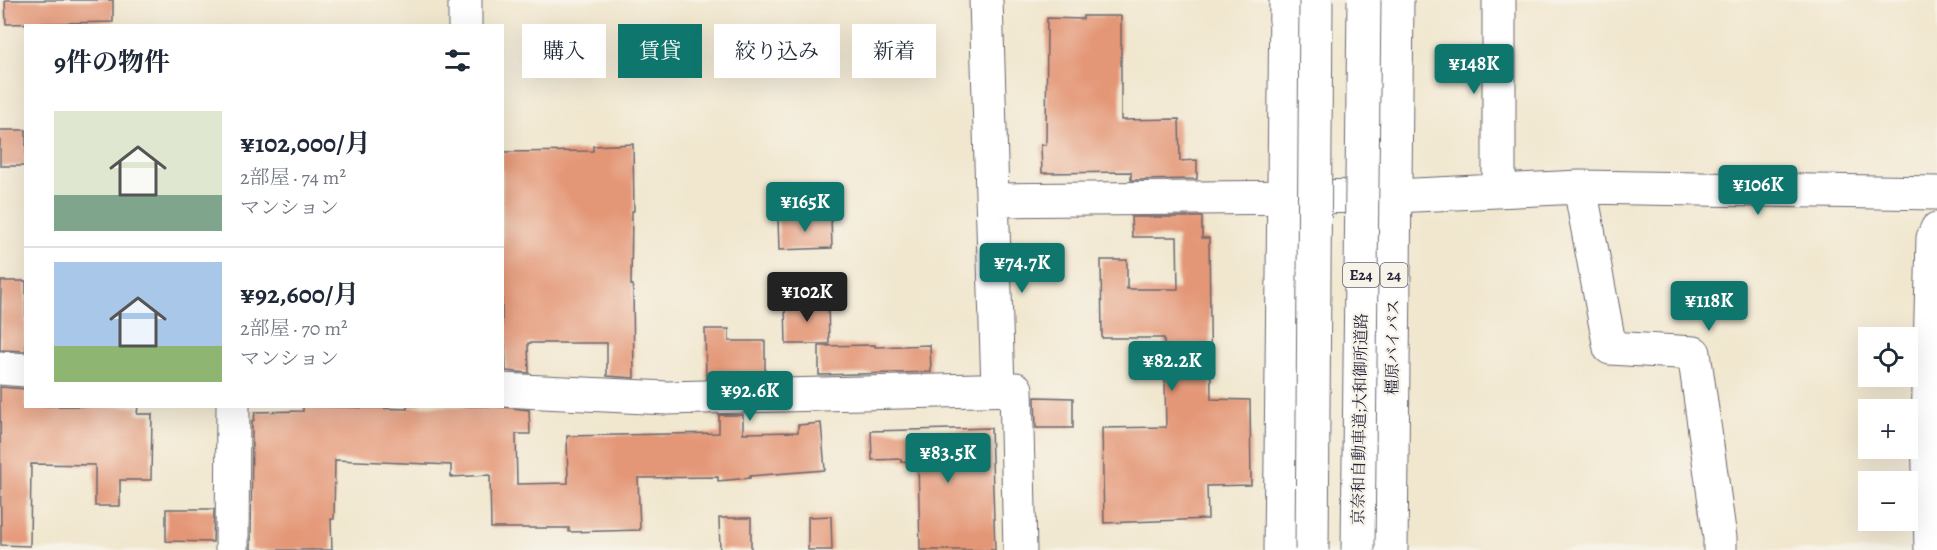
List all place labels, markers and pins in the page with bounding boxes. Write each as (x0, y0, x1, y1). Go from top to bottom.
pin: ¥148K (1432, 44, 1516, 95)
pin: ¥106K (1716, 165, 1800, 216)
pin: ¥165K (763, 182, 847, 233)
pin: ¥74.7K (973, 243, 1071, 294)
pin: ¥102K (765, 272, 849, 323)
pin: ¥118K (1667, 281, 1751, 332)
pin: ¥82.2K (1123, 341, 1221, 392)
pin: ¥92.6K (701, 371, 799, 422)
pin: ¥83.5K (899, 433, 997, 484)

